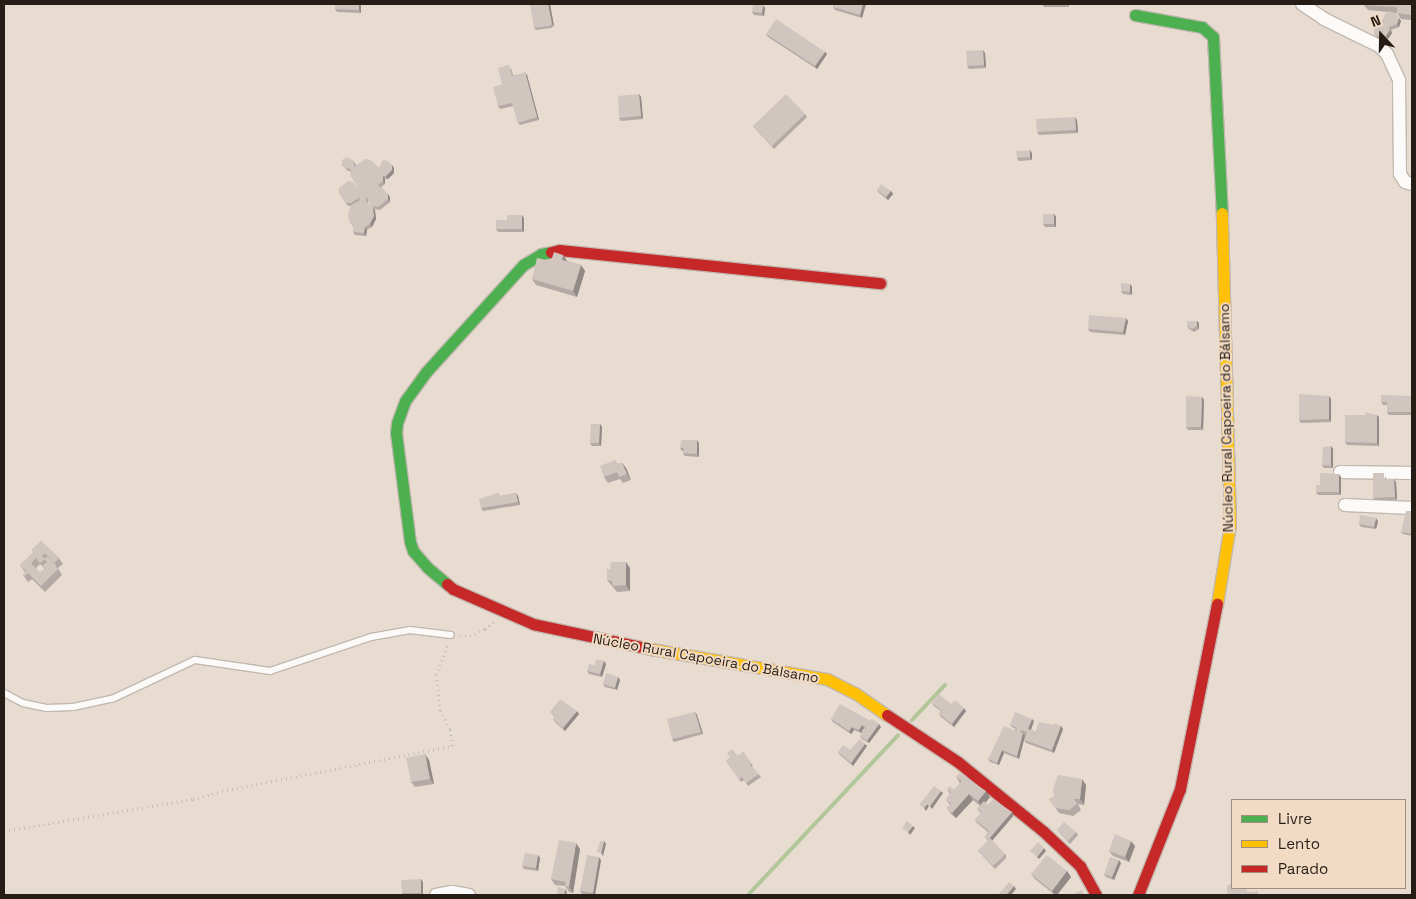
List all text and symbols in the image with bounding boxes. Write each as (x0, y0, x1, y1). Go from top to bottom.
north arrow (1356, 10, 1406, 60)
text: N (1368, 11, 1383, 31)
street label: Núcleo Rural Capoeira do Bálsamo (1216, 303, 1236, 533)
street label: Núcleo Rural Capoeira do Bálsamo (592, 630, 820, 686)
legend (1231, 799, 1406, 889)
text: Livre (1278, 809, 1312, 828)
text: Lento (1278, 834, 1320, 853)
text: Parado (1278, 859, 1328, 878)

